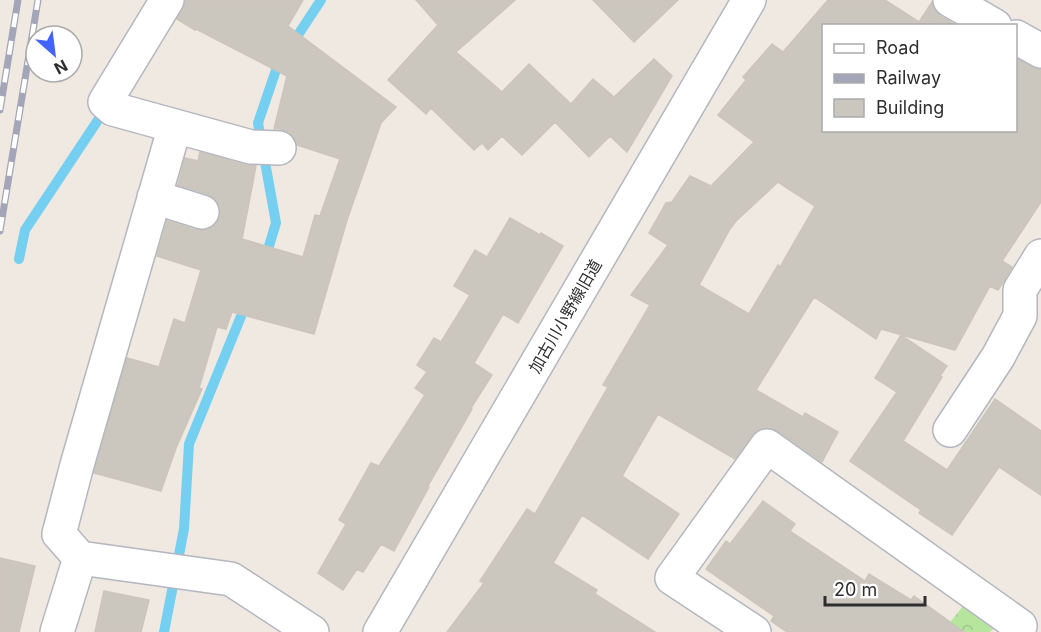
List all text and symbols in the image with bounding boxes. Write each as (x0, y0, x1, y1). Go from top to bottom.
north arrow (24, 24, 84, 84)
legend (822, 24, 1017, 132)
text: Road (876, 37, 919, 58)
text: N (51, 56, 71, 79)
text: Railway (876, 67, 941, 88)
text: Building (876, 97, 944, 118)
street label: 加古川小野線旧道 (524, 256, 606, 376)
scale bar (825, 569, 926, 607)
text: 20 m (834, 579, 877, 600)

